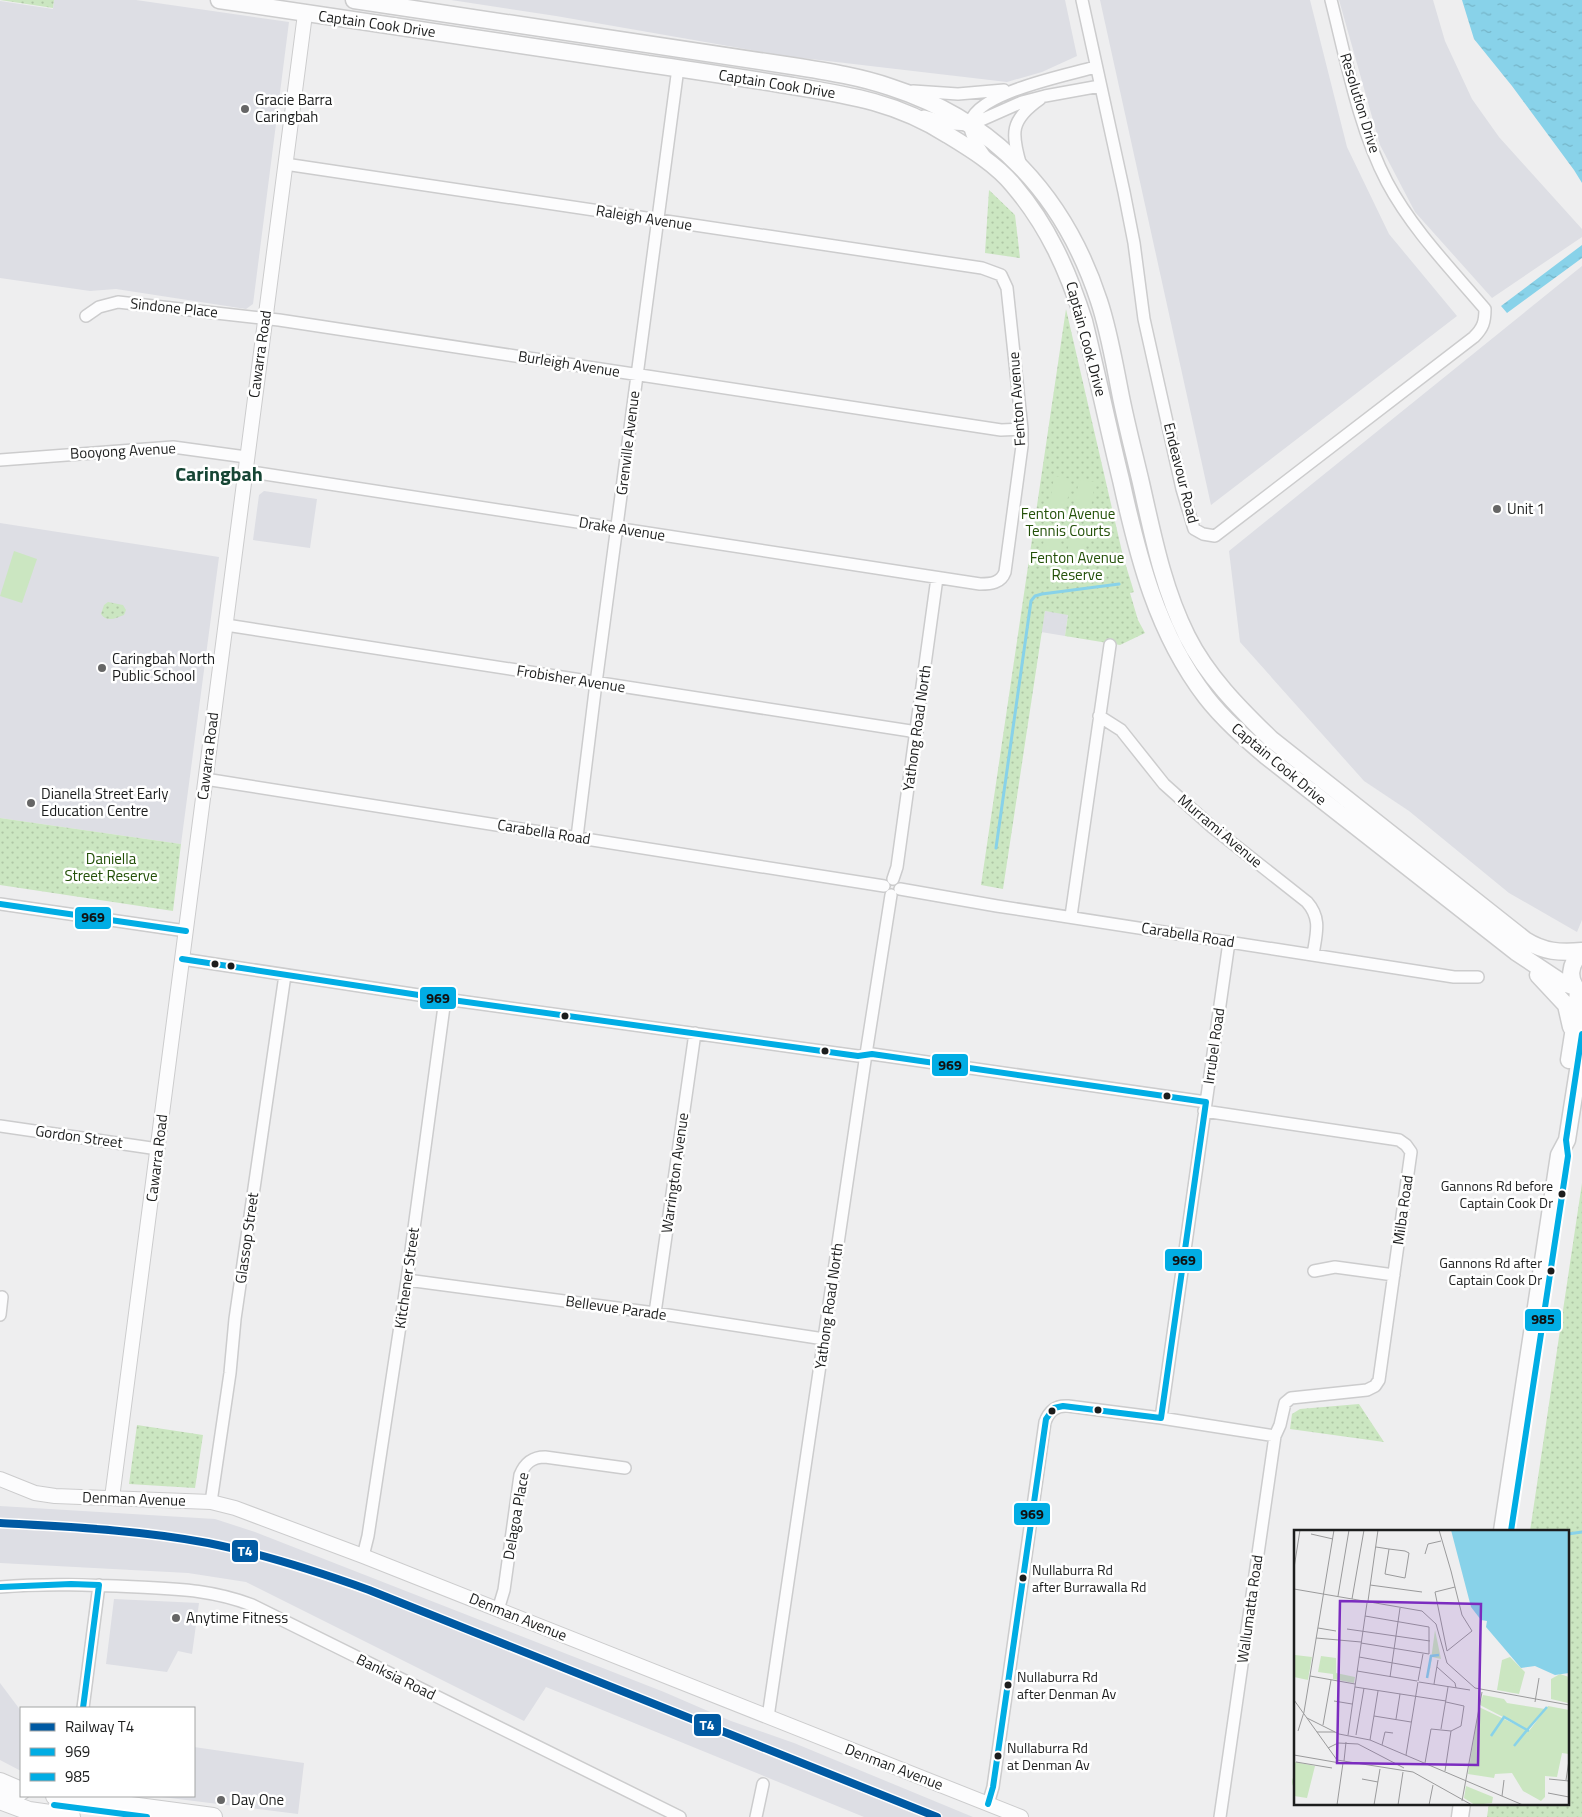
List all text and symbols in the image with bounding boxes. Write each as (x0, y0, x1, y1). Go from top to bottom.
street label: Captain Cook Drive (317, 4, 437, 43)
street label: Resolution Drive (1334, 50, 1387, 156)
street label: Captain Cook Drive (717, 63, 837, 104)
place label: Gracie Barra Caringbah (255, 88, 333, 128)
marker: Gracie Barra Caringbah (239, 103, 251, 115)
street label: Raleigh Avenue (594, 199, 694, 236)
street label: Captain Cook Drive (1060, 279, 1113, 399)
street label: Sindone Place (129, 291, 219, 324)
street label: Cawarra Road (242, 309, 277, 399)
street label: Burleigh Avenue (517, 344, 622, 383)
street label: Fenton Avenue (1002, 351, 1031, 447)
street label: Grenville Avenue (610, 389, 645, 496)
street label: Endeavour Road (1158, 420, 1205, 526)
street label: Booyong Avenue (69, 436, 176, 465)
district label: Caringbah (175, 458, 263, 489)
place label: Unit 1 (1507, 497, 1545, 520)
park label: Fenton Avenue Tennis Courts (1021, 502, 1115, 542)
marker: Unit 1 (1491, 503, 1503, 515)
street label: Drake Avenue (577, 510, 667, 547)
park label: Fenton Avenue Reserve (1030, 546, 1124, 586)
place label: Caringbah North Public School (112, 647, 215, 687)
street label: Frobisher Avenue (515, 659, 627, 698)
marker: Caringbah North Public School (96, 662, 108, 674)
street label: Yathong Road North (896, 663, 937, 793)
street label: Cawarra Road (191, 711, 224, 801)
street label: Captain Cook Drive (1227, 717, 1332, 810)
place label: Dianella Street Early Education Centre (41, 782, 169, 822)
street label: Murrami Avenue (1173, 788, 1268, 873)
marker: Dianella Street Early Education Centre (25, 797, 37, 809)
street label: Carabella Road (496, 813, 592, 850)
park label: Daniella Street Reserve (64, 847, 158, 887)
line badge: 969 (74, 906, 112, 930)
text: 969 (81, 906, 105, 927)
street label: Carabella Road (1140, 916, 1236, 953)
unlabelled marker (210, 959, 220, 969)
unlabelled marker (226, 961, 236, 971)
line badge: 969 (419, 986, 457, 1010)
text: 969 (426, 987, 450, 1008)
street label: Irrubel Road (1197, 1006, 1230, 1086)
unlabelled marker (560, 1011, 570, 1021)
unlabelled marker (820, 1046, 830, 1056)
line badge: 969 (931, 1053, 969, 1077)
text: 969 (938, 1054, 962, 1075)
unlabelled marker (1162, 1091, 1172, 1101)
street label: Warrington Avenue (655, 1111, 694, 1235)
street label: Cawarra Road (140, 1113, 173, 1203)
street label: Gordon Street (34, 1119, 125, 1154)
street label: Milba Road (1386, 1173, 1419, 1246)
place label: Gannons Rd before Captain Cook Dr (1441, 1175, 1553, 1213)
marker: Gannons Rd before Captain Cook Dr (1557, 1189, 1567, 1199)
street label: Glassop Street (229, 1190, 264, 1285)
street label: Kitchener Street (388, 1225, 425, 1330)
street label: Yathong Road North (808, 1241, 849, 1371)
line badge: 969 (1164, 1248, 1203, 1272)
text: 969 (1172, 1249, 1196, 1270)
place label: Gannons Rd after Captain Cook Dr (1439, 1252, 1542, 1290)
marker: Gannons Rd after Captain Cook Dr (1546, 1266, 1556, 1276)
street label: Bellevue Parade (564, 1289, 668, 1326)
line badge: 985 (1524, 1308, 1562, 1332)
text: 985 (1531, 1308, 1555, 1329)
unlabelled marker (1093, 1405, 1103, 1415)
unlabelled marker (1047, 1406, 1057, 1416)
street label: Delagoa Place (496, 1470, 535, 1562)
street label: Denman Avenue (82, 1485, 186, 1512)
line badge: 969 (1013, 1502, 1051, 1526)
text: 969 (1020, 1503, 1044, 1524)
inset map (1294, 1530, 1570, 1804)
line badge: T4 (231, 1539, 259, 1563)
text: T4 (237, 1540, 253, 1561)
street label: Wallumatta Road (1231, 1553, 1269, 1665)
place label: Nullaburra Rd after Burrawalla Rd (1032, 1559, 1146, 1597)
marker: Nullaburra Rd after Burrawalla Rd (1018, 1573, 1028, 1583)
street label: Denman Avenue (466, 1586, 571, 1647)
place label: Anytime Fitness (186, 1606, 288, 1629)
marker: Anytime Fitness (170, 1612, 182, 1624)
street label: Banksia Road (353, 1647, 440, 1706)
place label: Nullaburra Rd after Denman Av (1017, 1666, 1117, 1704)
marker: Nullaburra Rd after Denman Av (1003, 1680, 1013, 1690)
legend (20, 1707, 195, 1797)
line badge: T4 (693, 1713, 722, 1737)
text: T4 (699, 1714, 715, 1735)
text: Railway T4 (65, 1715, 134, 1738)
street label: Denman Avenue (842, 1737, 947, 1796)
place label: Nullaburra Rd at Denman Av (1007, 1737, 1090, 1775)
text: 969 (65, 1740, 90, 1763)
marker: Nullaburra Rd at Denman Av (993, 1751, 1003, 1761)
text: 985 (65, 1765, 90, 1788)
place label: Day One (231, 1788, 284, 1811)
marker: Day One (215, 1794, 227, 1806)

